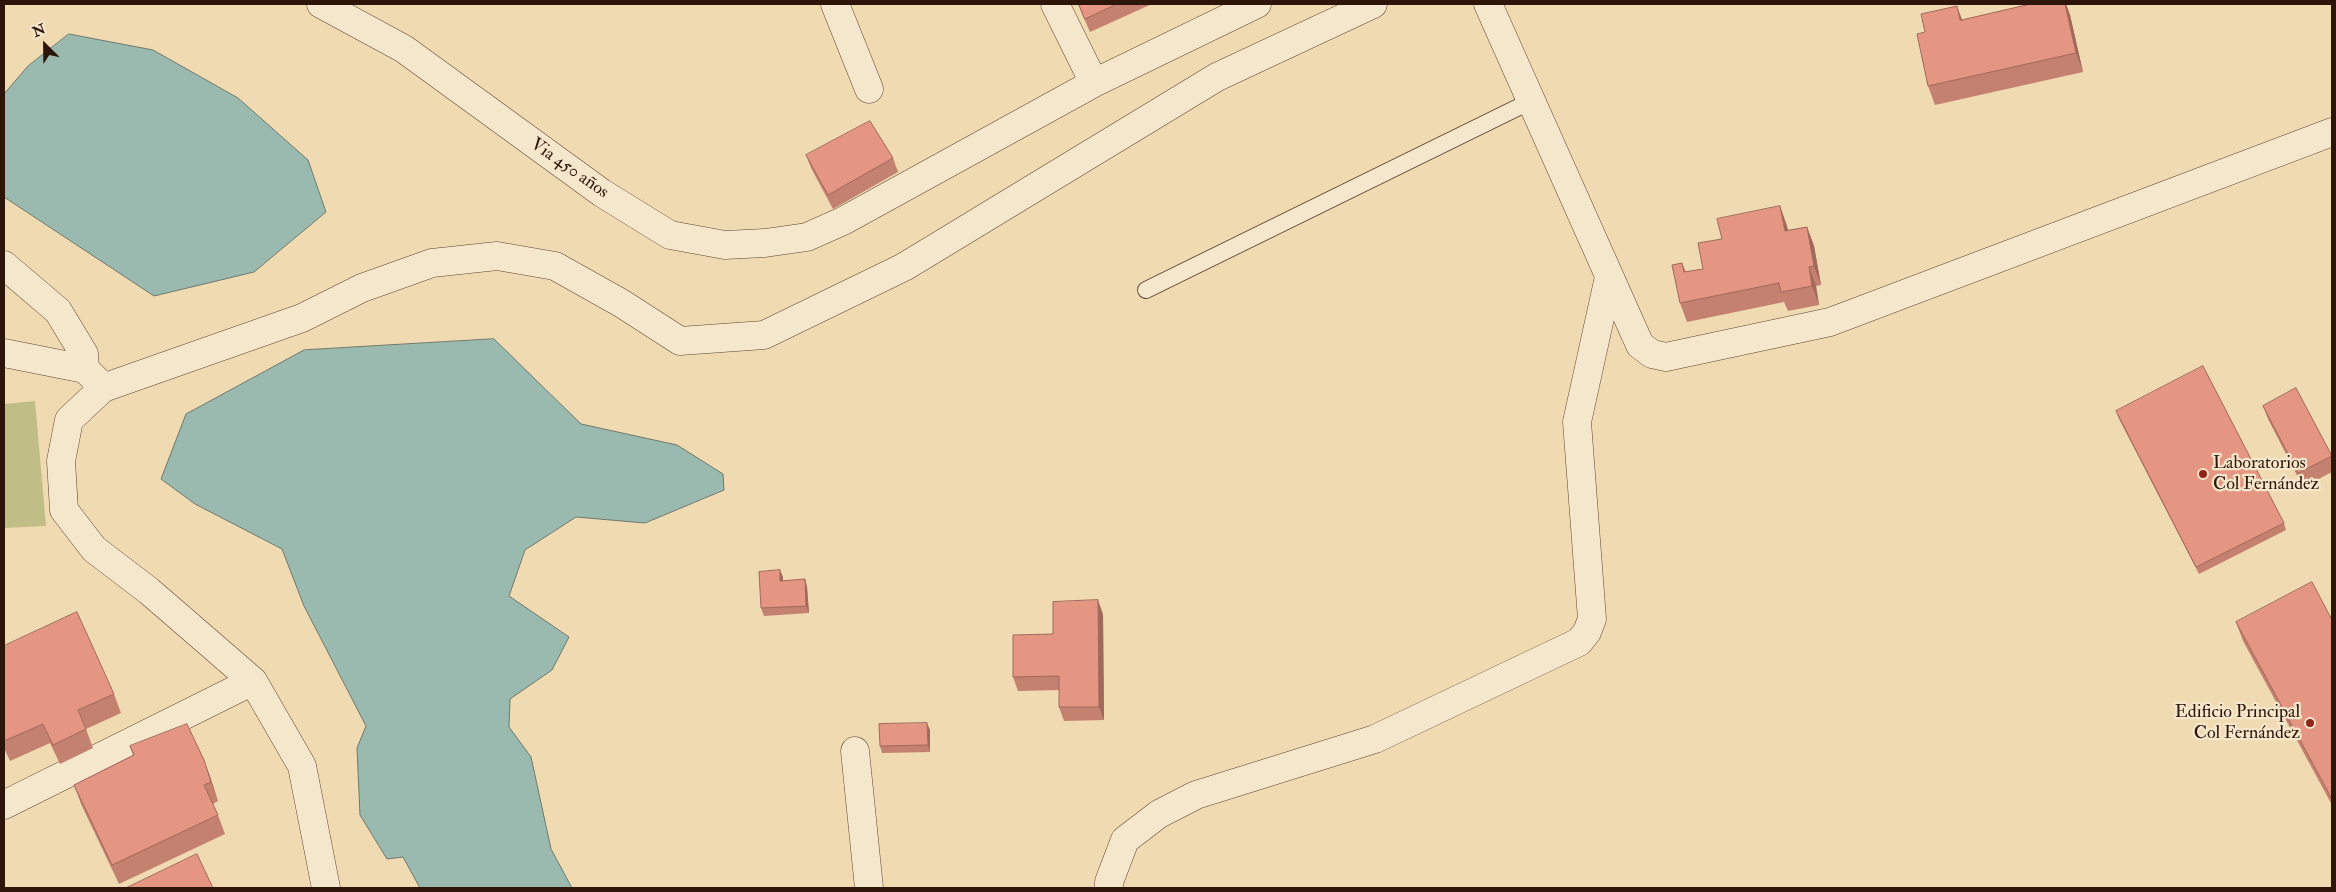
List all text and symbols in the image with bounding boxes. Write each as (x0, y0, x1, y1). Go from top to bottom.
north arrow (20, 20, 70, 70)
text: N (30, 20, 48, 41)
street label: Via 450 años (526, 134, 612, 204)
place label: Laboratorios Col Fernández (2213, 453, 2319, 496)
marker: Laboratorios Col Fernández (2197, 468, 2209, 480)
place label: Edificio Principal Col Fernández (2175, 702, 2300, 744)
marker: Edificio Principal Col Fernández (2304, 717, 2316, 729)

